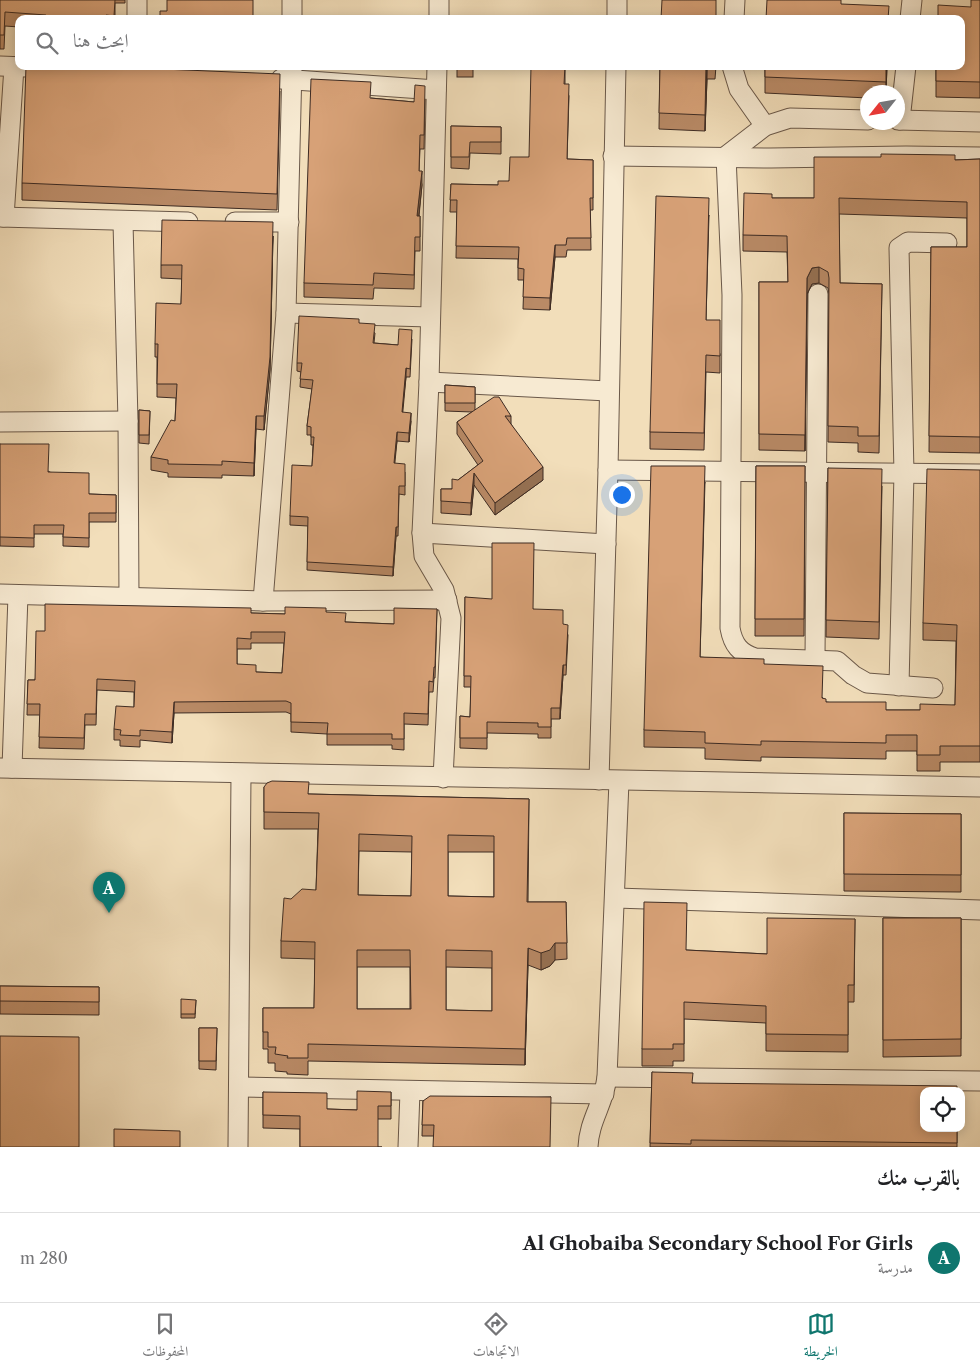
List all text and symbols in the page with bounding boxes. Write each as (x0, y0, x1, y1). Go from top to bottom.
search box (15, 15, 965, 70)
icon: search (33, 29, 61, 57)
text: ابحث هنا (73, 29, 129, 52)
north arrow (860, 85, 905, 130)
your location (609, 482, 635, 508)
pin: A (93, 872, 125, 913)
map controls (920, 1087, 965, 1132)
button: locate (920, 1087, 965, 1132)
text: بالقرب منك (877, 1165, 960, 1190)
text: Al Ghobaiba Secondary School For Girls (523, 1232, 913, 1255)
text: 280 m (20, 1248, 68, 1268)
text: A (938, 1248, 950, 1268)
text: مدرسة (878, 1257, 913, 1277)
tab: المحفوظات (142, 1310, 188, 1365)
tab: الاتجاهات (473, 1310, 519, 1365)
tab: الخريطة (804, 1310, 838, 1365)

